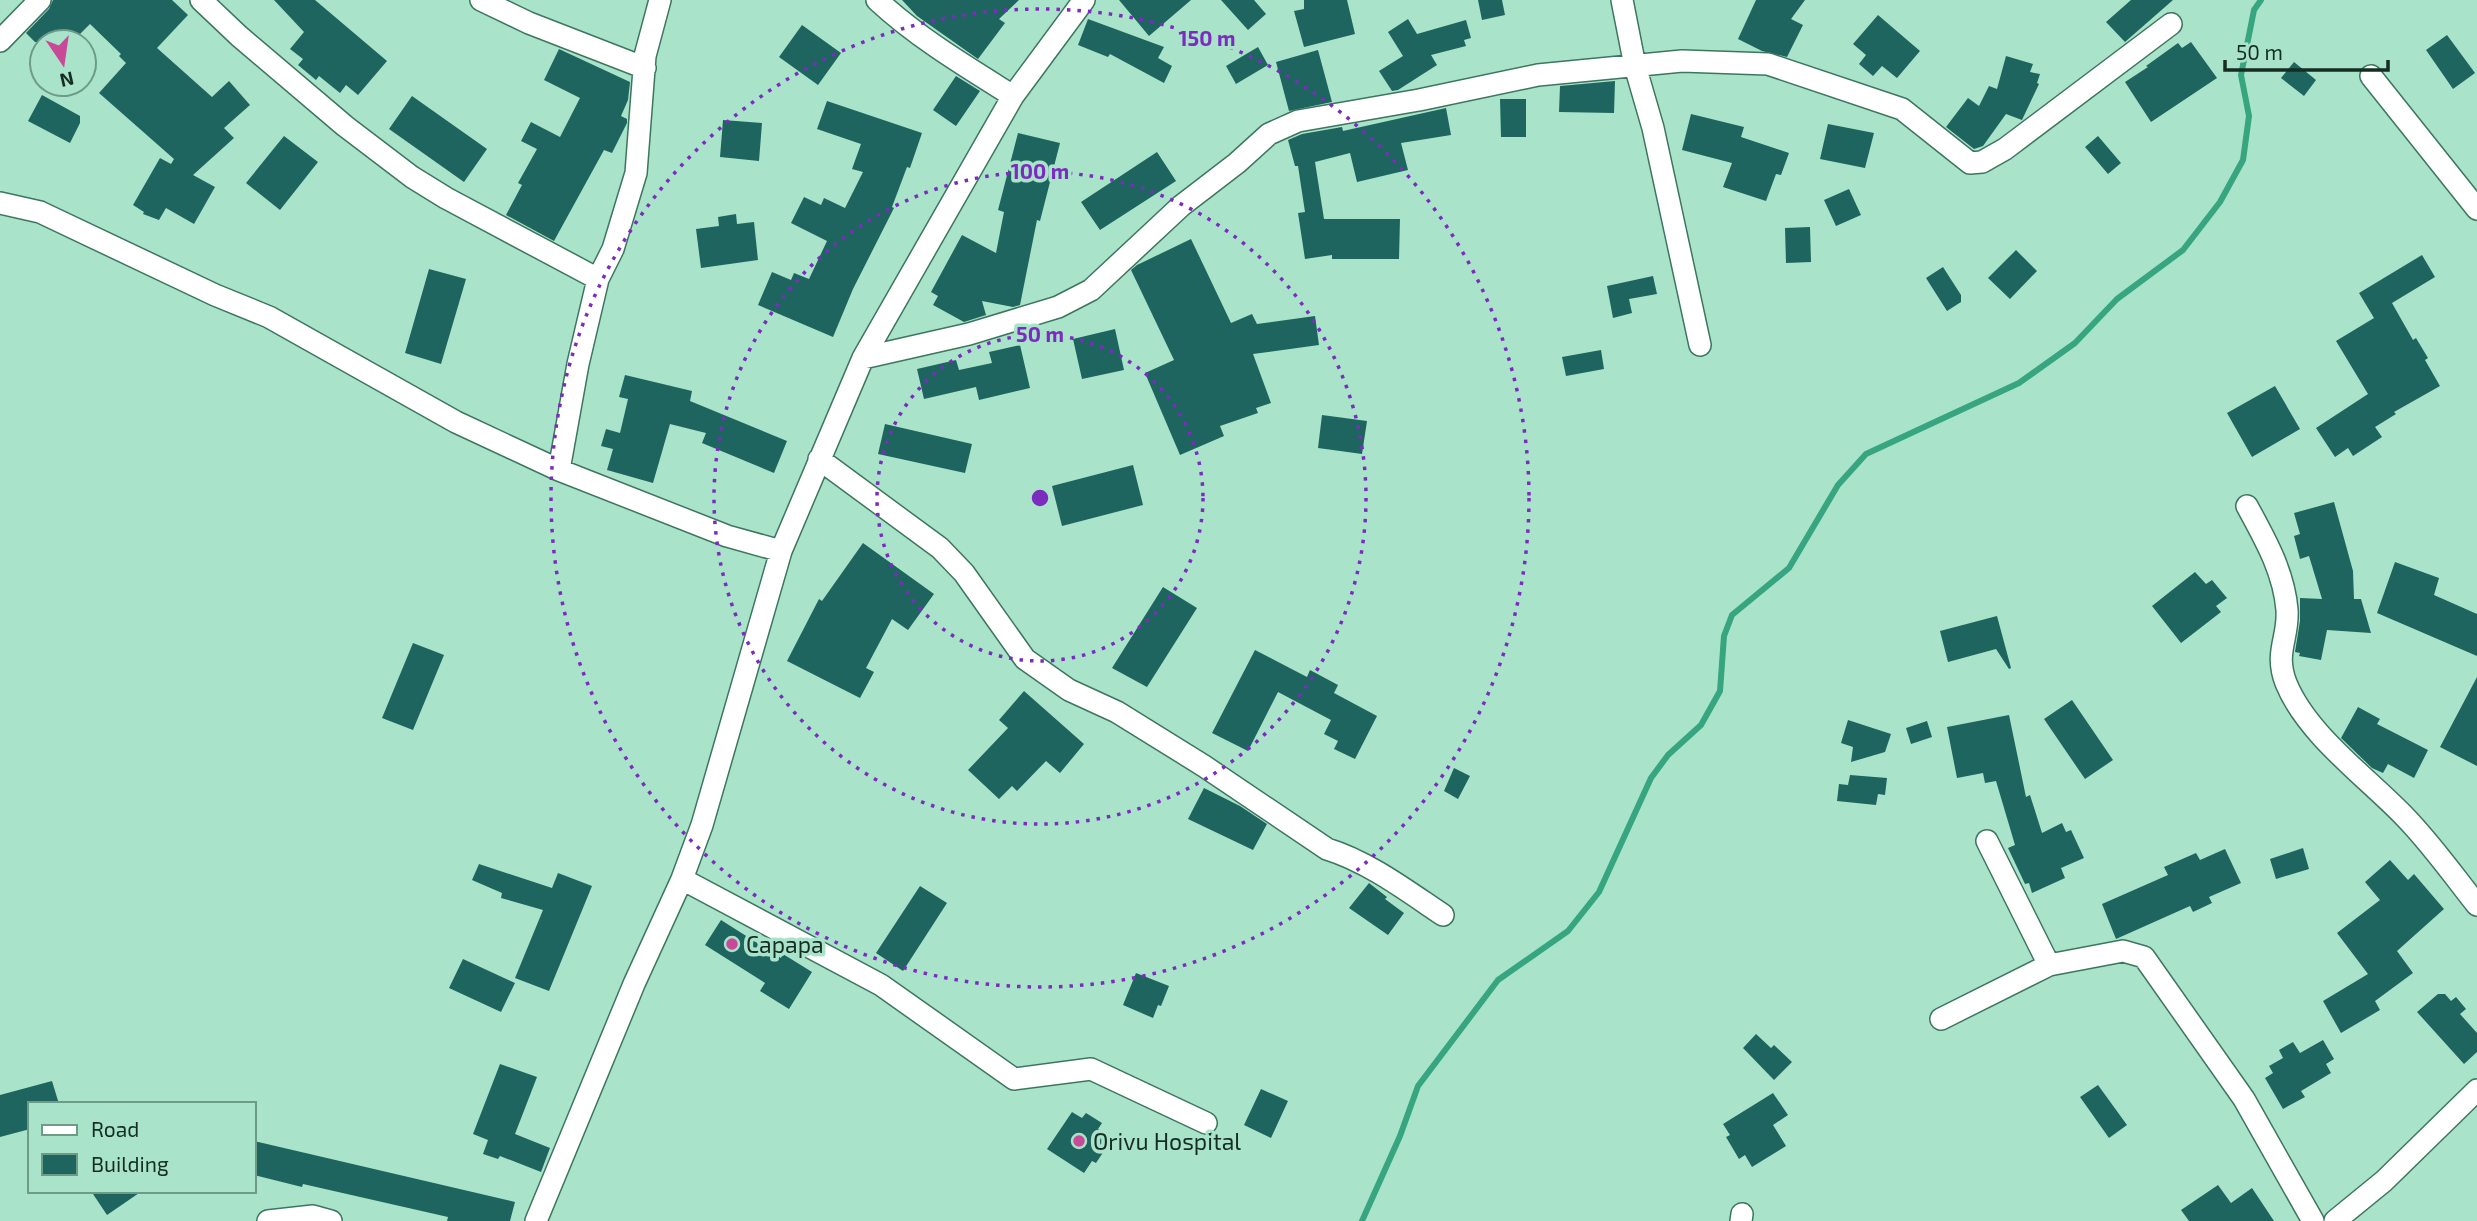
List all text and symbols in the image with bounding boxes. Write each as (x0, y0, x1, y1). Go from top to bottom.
text: 150 m (1179, 25, 1235, 50)
north arrow (28, 28, 98, 98)
scale bar (2225, 28, 2388, 72)
text: 50 m (2236, 39, 2283, 64)
text: N (58, 67, 76, 93)
text: 100 m (1011, 158, 1069, 183)
text: 50 m (1016, 321, 1064, 346)
centre of rings (1028, 486, 1052, 510)
place label: Capapa (746, 930, 824, 958)
marker: Capapa (724, 936, 740, 952)
legend (28, 1102, 256, 1193)
text: Road (91, 1116, 139, 1141)
place label: Orivu Hospital (1093, 1127, 1241, 1155)
marker: Orivu Hospital (1071, 1133, 1087, 1149)
text: Building (91, 1151, 169, 1176)

